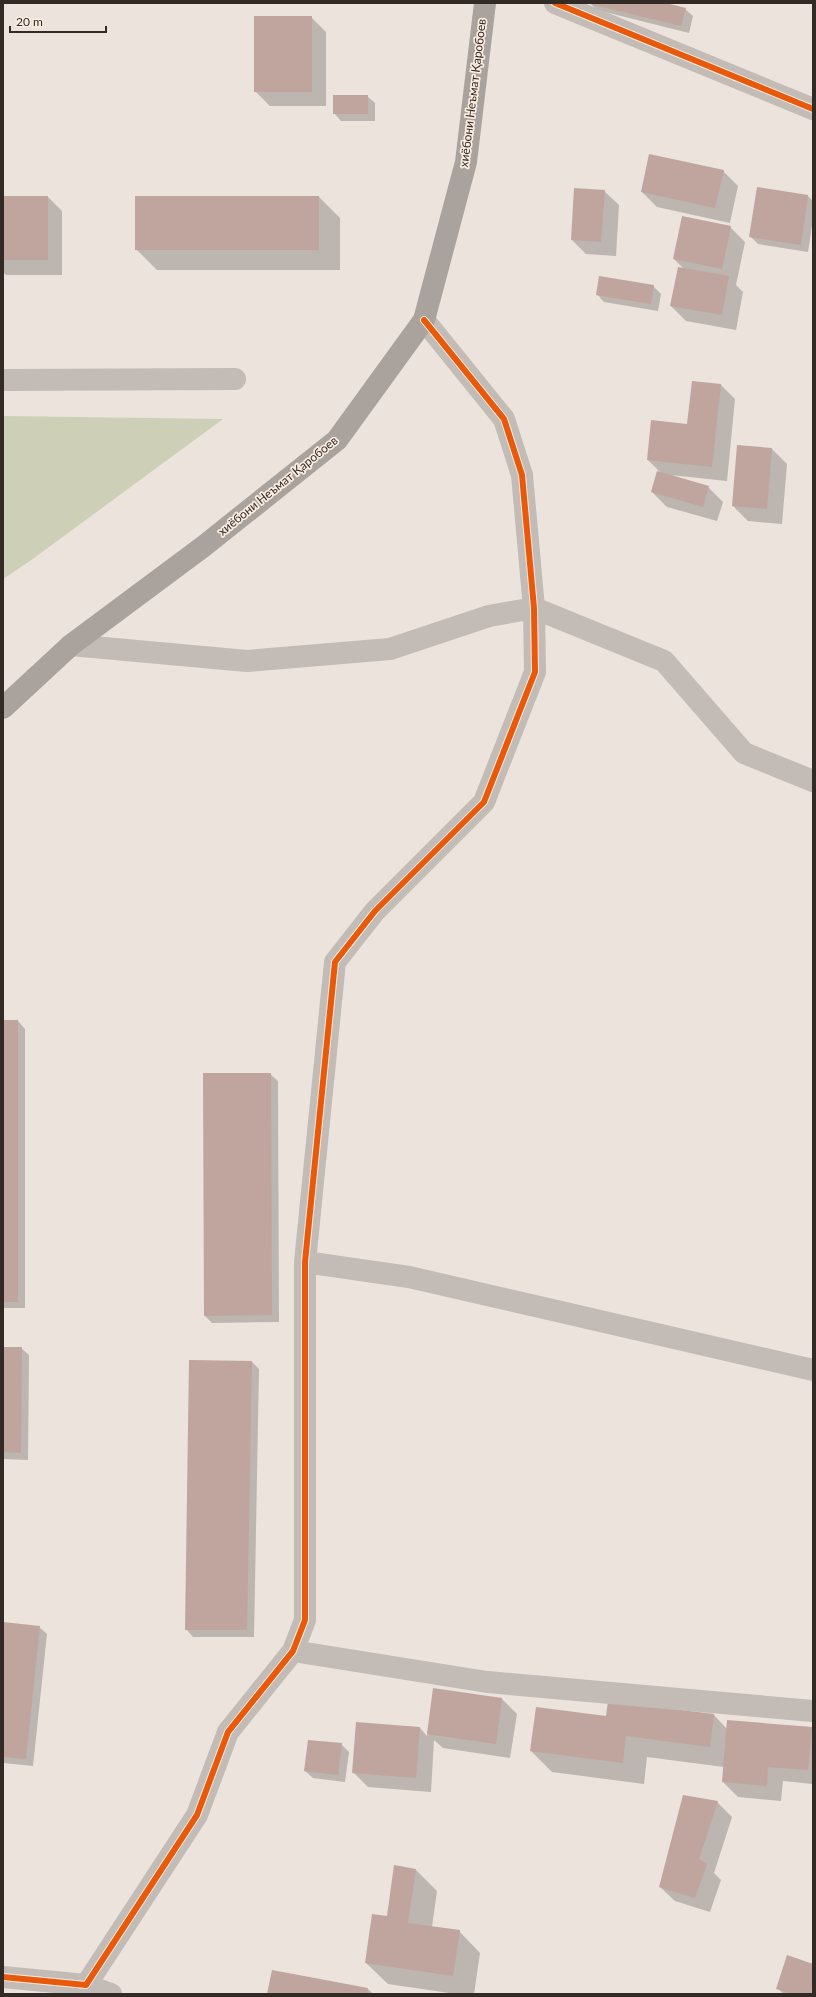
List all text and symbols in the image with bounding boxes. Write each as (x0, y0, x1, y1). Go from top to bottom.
scale bar (10, 8, 106, 34)
text: 20 m (16, 14, 43, 29)
street label: хиёбони Неъмат Қаробоев (456, 18, 489, 168)
street label: хиёбони Неъмат Қаробоев (215, 433, 341, 538)

